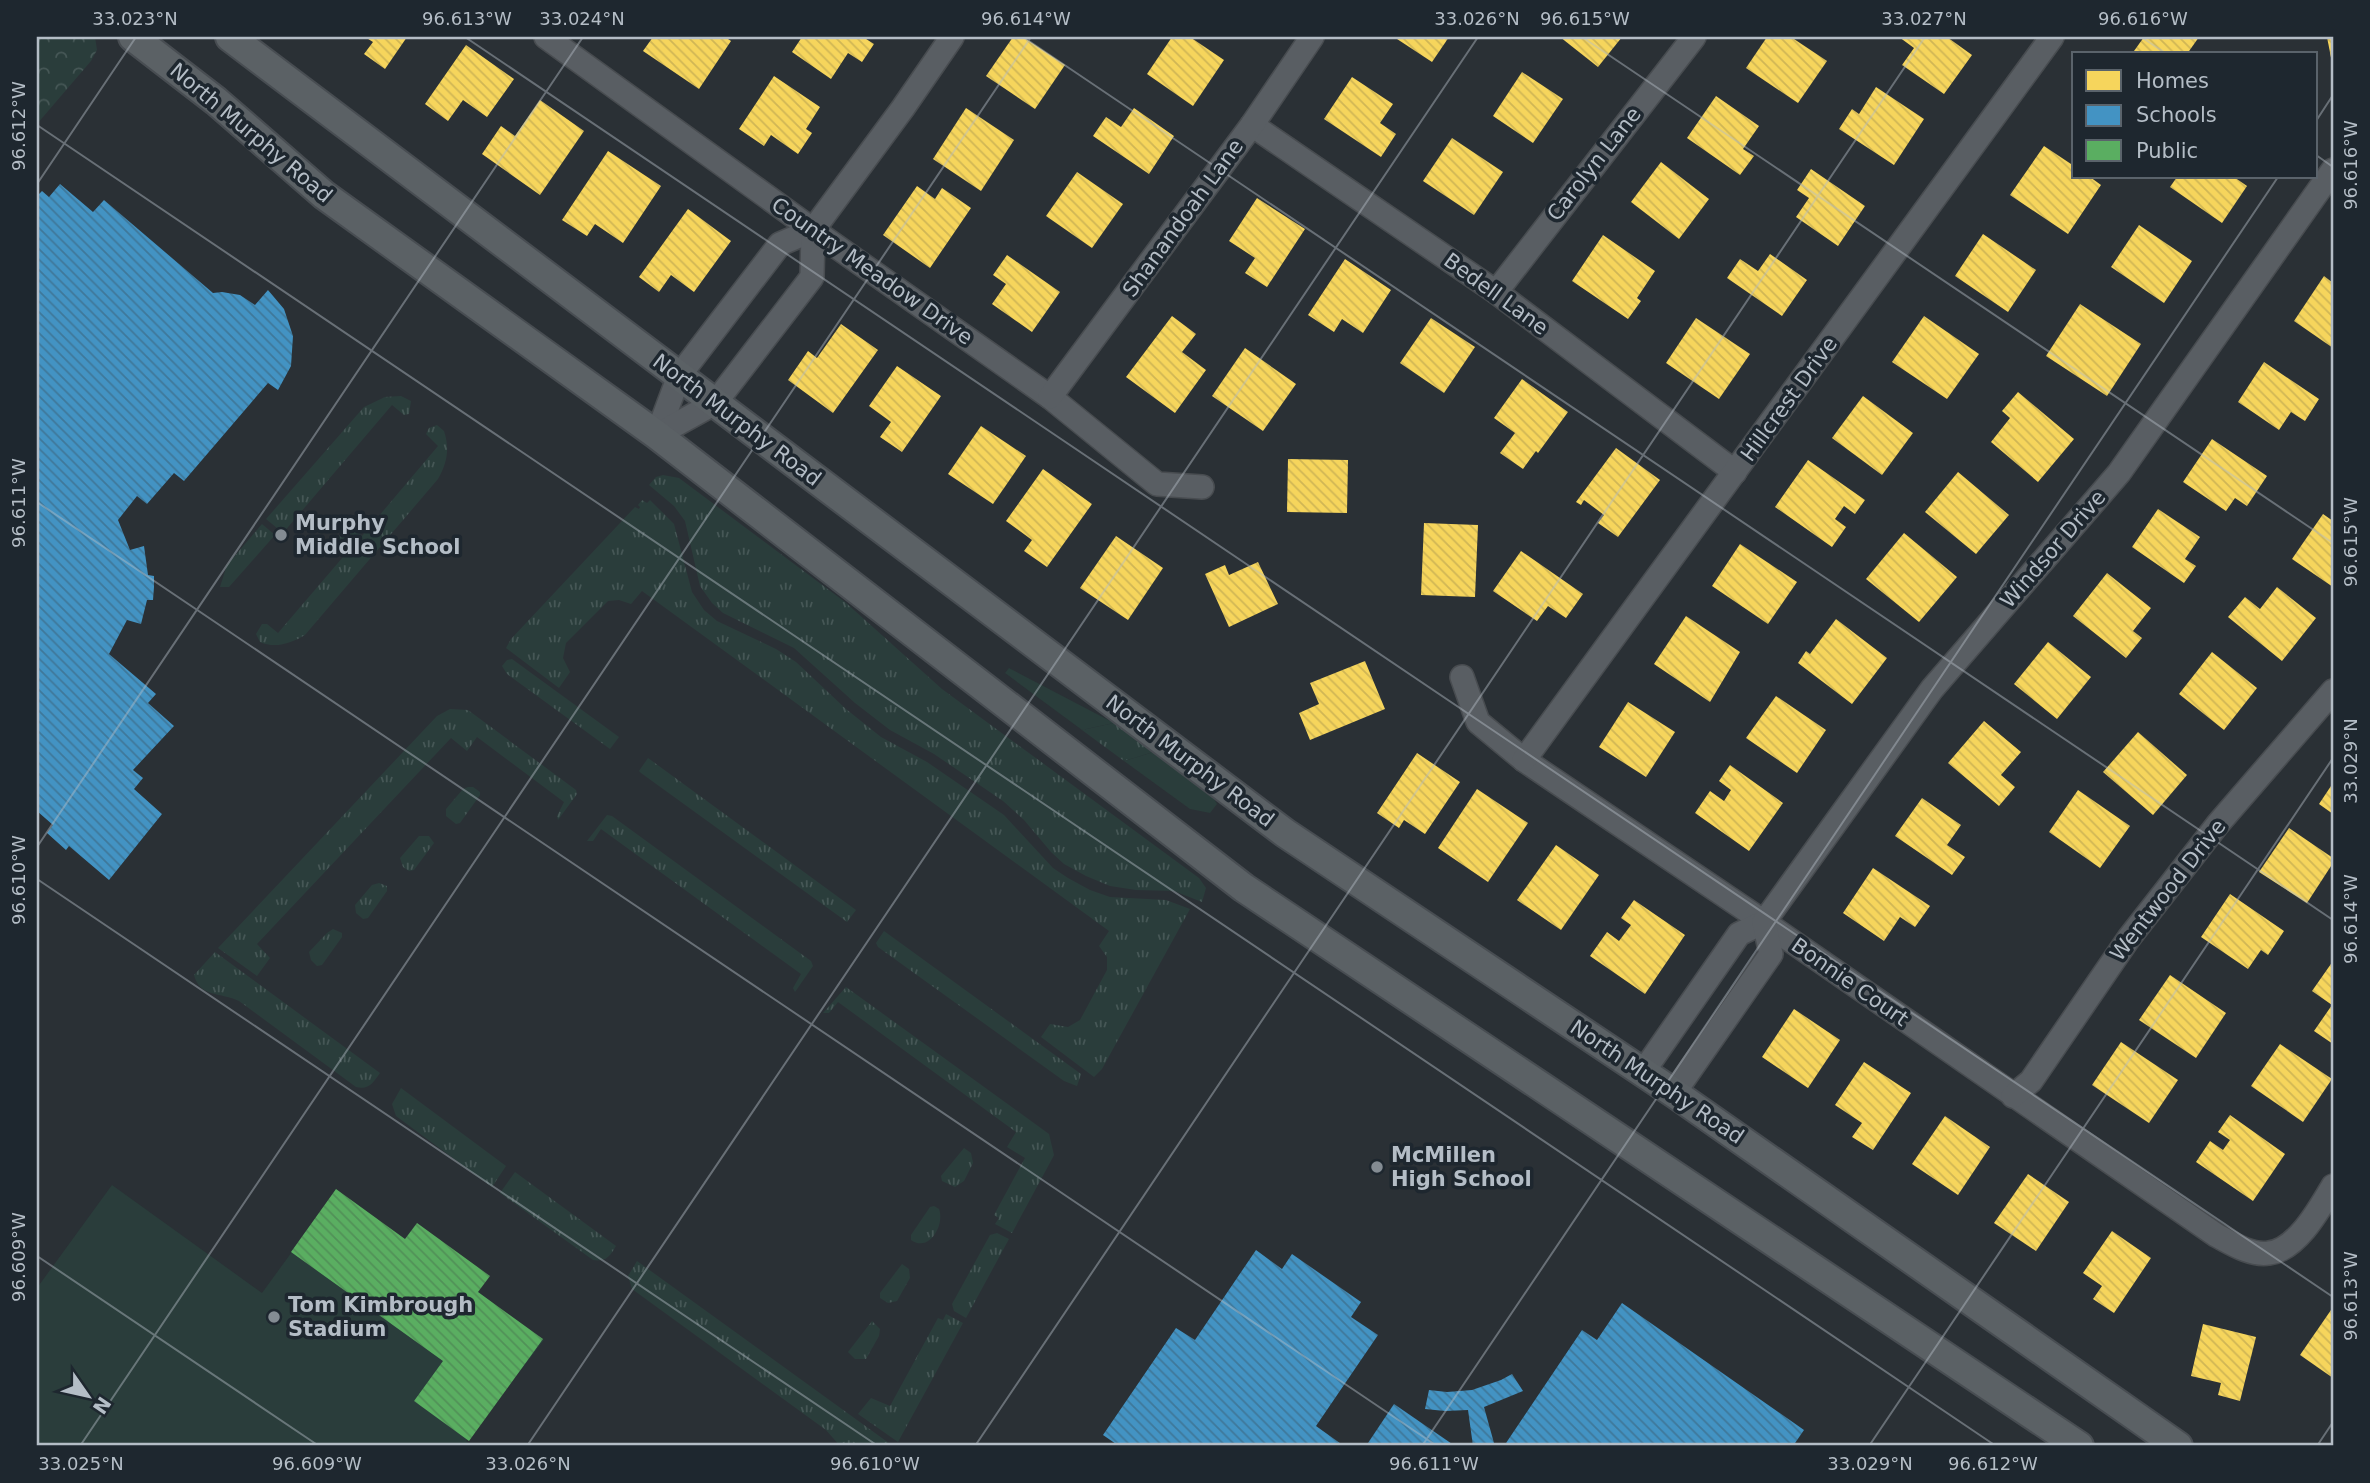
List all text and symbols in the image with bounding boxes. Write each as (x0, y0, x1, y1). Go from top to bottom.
text: 33.023°N (92, 8, 178, 29)
text: 96.613°W (422, 8, 512, 29)
text: 33.024°N (539, 8, 625, 29)
text: 96.614°W (981, 8, 1071, 29)
text: 33.026°N (1434, 8, 1520, 29)
text: 96.615°W (1540, 8, 1630, 29)
text: 33.027°N (1881, 8, 1967, 29)
text: 96.616°W (2098, 8, 2188, 29)
legend (2072, 52, 2318, 178)
street label: North Murphy Road (165, 58, 337, 208)
text: Homes (2136, 69, 2209, 93)
text: 96.612°W (8, 81, 29, 171)
street label: Carolyn Lane (1542, 102, 1646, 226)
text: Schools (2136, 103, 2217, 127)
text: 96.616°W (2340, 120, 2361, 210)
street label: Shanandoah Lane (1118, 135, 1248, 301)
text: Public (2136, 139, 2198, 163)
street label: Country Meadow Drive (767, 192, 977, 350)
street label: Bedell Lane (1439, 248, 1553, 340)
street label: Hillcrest Drive (1736, 332, 1842, 466)
street label: North Murphy Road (648, 349, 826, 491)
text: 96.611°W (8, 458, 29, 548)
street label: Windsor Drive (1995, 485, 2111, 613)
text: 96.615°W (2340, 497, 2361, 587)
place label: Murphy Middle School (295, 511, 461, 559)
marker: Murphy Middle School (273, 527, 289, 543)
street label: North Murphy Road (1101, 690, 1279, 832)
text: 33.029°N (2340, 718, 2361, 804)
street label: Wentwood Drive (2105, 814, 2231, 966)
text: 96.610°W (8, 835, 29, 925)
text: 96.614°W (2340, 874, 2361, 964)
street label: Bonnie Court (1787, 933, 1913, 1031)
street label: North Murphy Road (1566, 1015, 1748, 1149)
place label: McMillen High School (1391, 1143, 1532, 1191)
marker: McMillen High School (1369, 1159, 1385, 1175)
text: 96.609°W (8, 1212, 29, 1302)
text: 96.613°W (2340, 1251, 2361, 1341)
place label: Tom Kimbrough Stadium (288, 1293, 473, 1341)
marker: Tom Kimbrough Stadium (266, 1309, 282, 1325)
north arrow (52, 1360, 122, 1430)
text: N (89, 1393, 116, 1418)
text: 33.025°N (38, 1453, 124, 1474)
text: 96.609°W (272, 1453, 362, 1474)
text: 33.026°N (485, 1453, 571, 1474)
text: 96.610°W (830, 1453, 920, 1474)
text: 96.611°W (1389, 1453, 1479, 1474)
text: 33.029°N (1827, 1453, 1913, 1474)
text: 96.612°W (1948, 1453, 2038, 1474)

